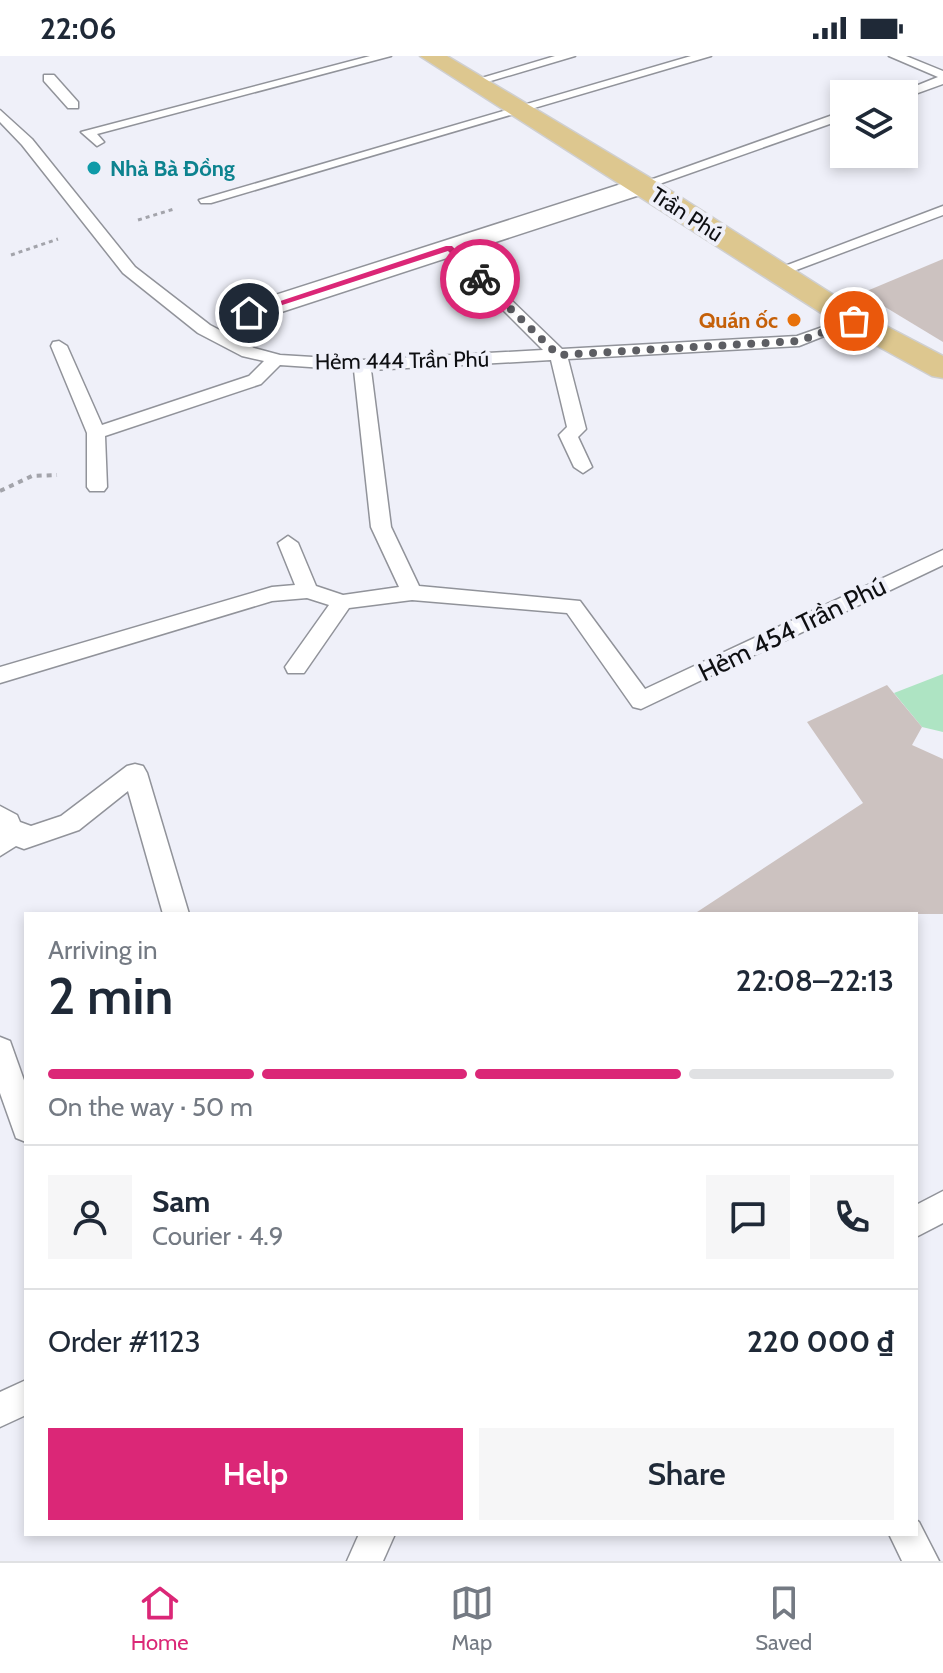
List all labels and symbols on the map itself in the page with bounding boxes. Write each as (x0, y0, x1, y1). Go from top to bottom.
place label: Nhà Bà Đồng (110, 155, 235, 182)
marker: Nhà Bà Đồng (85, 159, 103, 177)
street label: Trần Phú (646, 181, 728, 248)
courier (440, 239, 520, 319)
pin (215, 279, 283, 347)
pin (820, 287, 888, 355)
place label: Quán ốc (699, 307, 778, 334)
marker: Quán ốc (785, 311, 803, 329)
street label: Hẻm 444 Trần Phú (315, 345, 489, 376)
street label: Hẻm 454 Trần Phú (693, 570, 891, 688)

